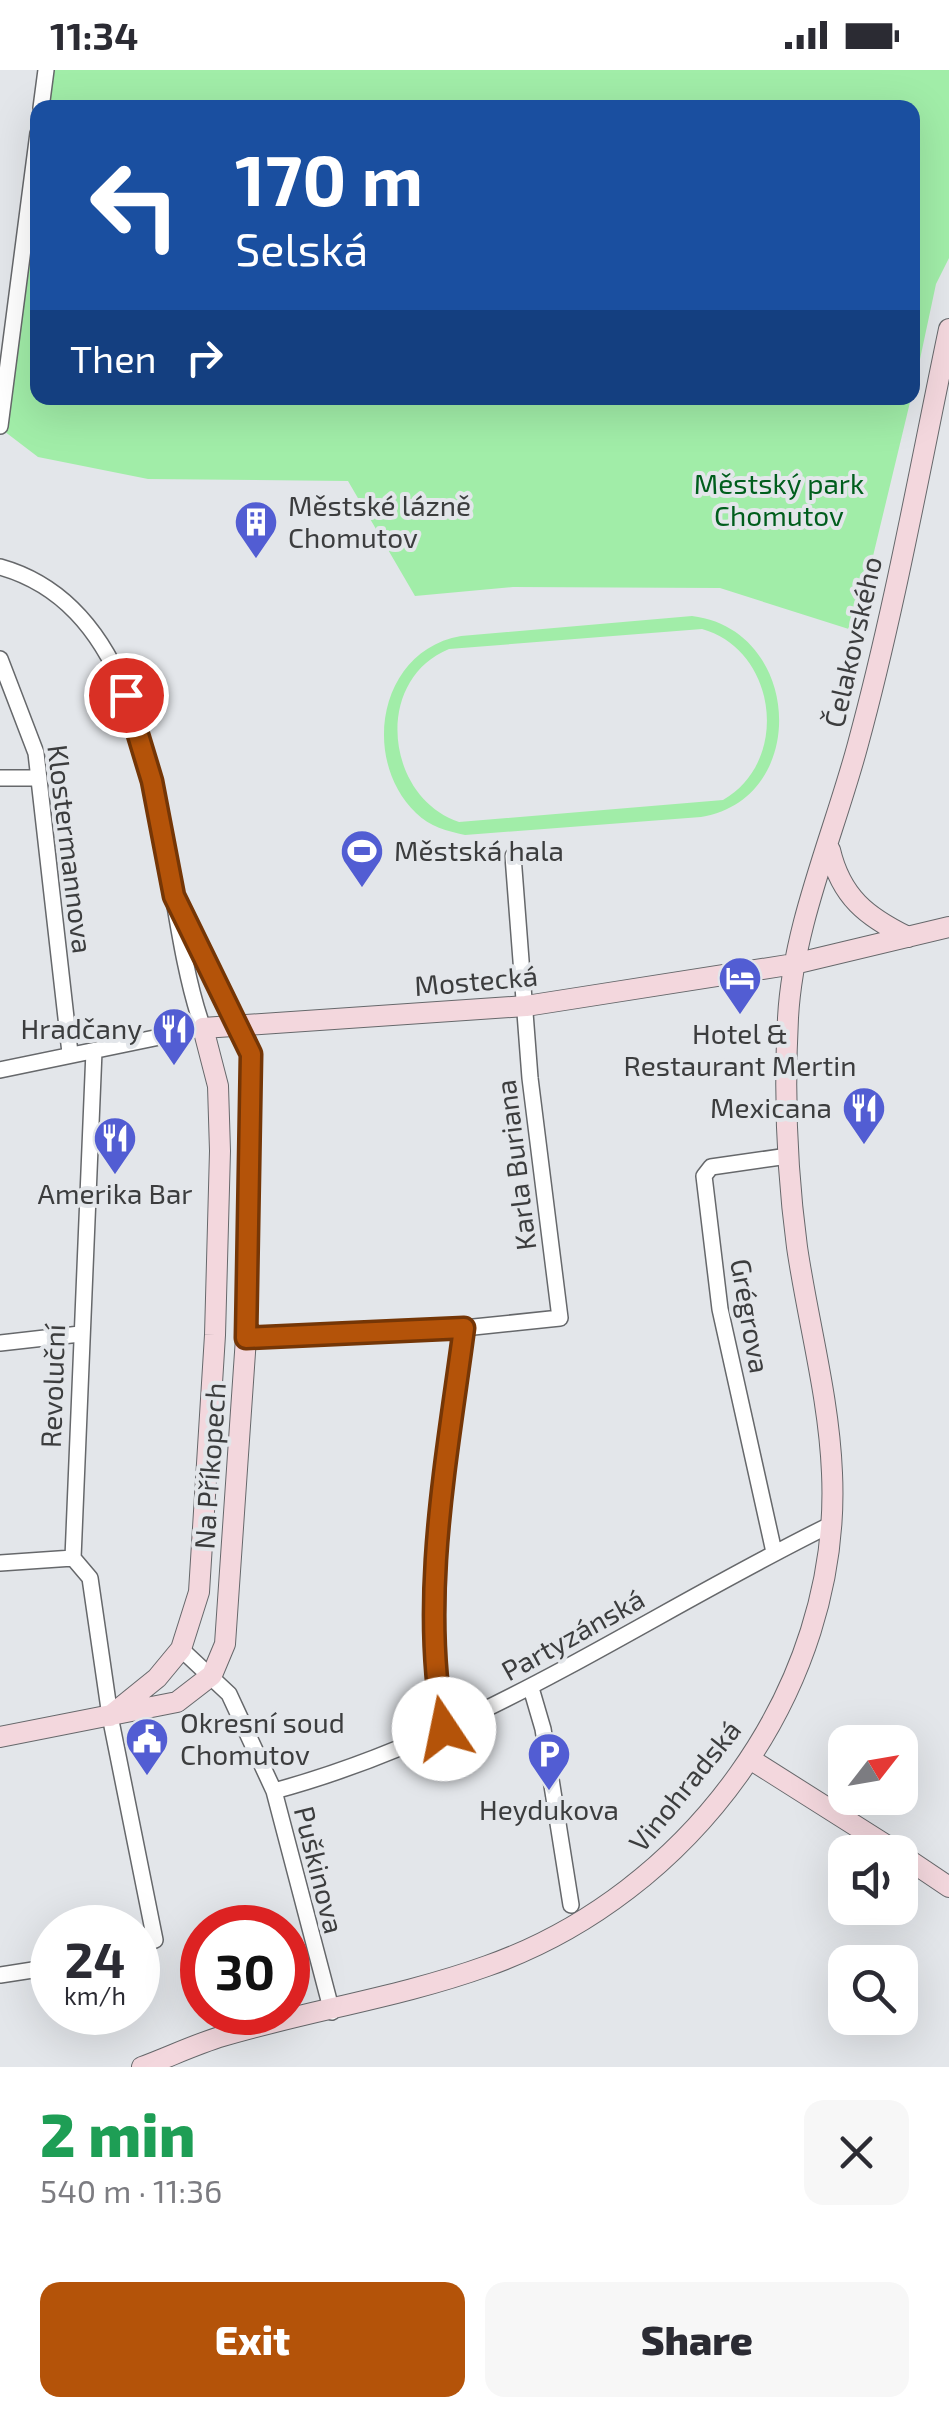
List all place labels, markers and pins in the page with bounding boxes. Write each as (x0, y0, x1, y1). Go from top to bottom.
place label: Městské lázně Chomutov (288, 488, 471, 554)
building icon: Městské lázně Chomutov (233, 499, 279, 560)
pin (84, 653, 169, 738)
sports icon: Městská hala (339, 828, 385, 889)
place label: Městská hala (394, 833, 564, 867)
hotel icon: Hotel & Restaurant Mertin (717, 955, 763, 1016)
restaurant icon: Hradčany (151, 1006, 197, 1067)
place label: Hradčany (21, 1011, 142, 1045)
place label: Hotel & Restaurant Mertin (624, 1016, 856, 1082)
restaurant icon: Mexicana (841, 1085, 887, 1146)
place label: Mexicana (710, 1090, 832, 1124)
restaurant icon: Amerika Bar (92, 1115, 138, 1176)
place label: Amerika Bar (38, 1176, 192, 1210)
place label: Okresní soud Chomutov (180, 1705, 345, 1771)
public building icon: Okresní soud Chomutov (124, 1716, 170, 1777)
parking icon: Heydukova (526, 1731, 572, 1792)
place label: Heydukova (479, 1792, 619, 1826)

